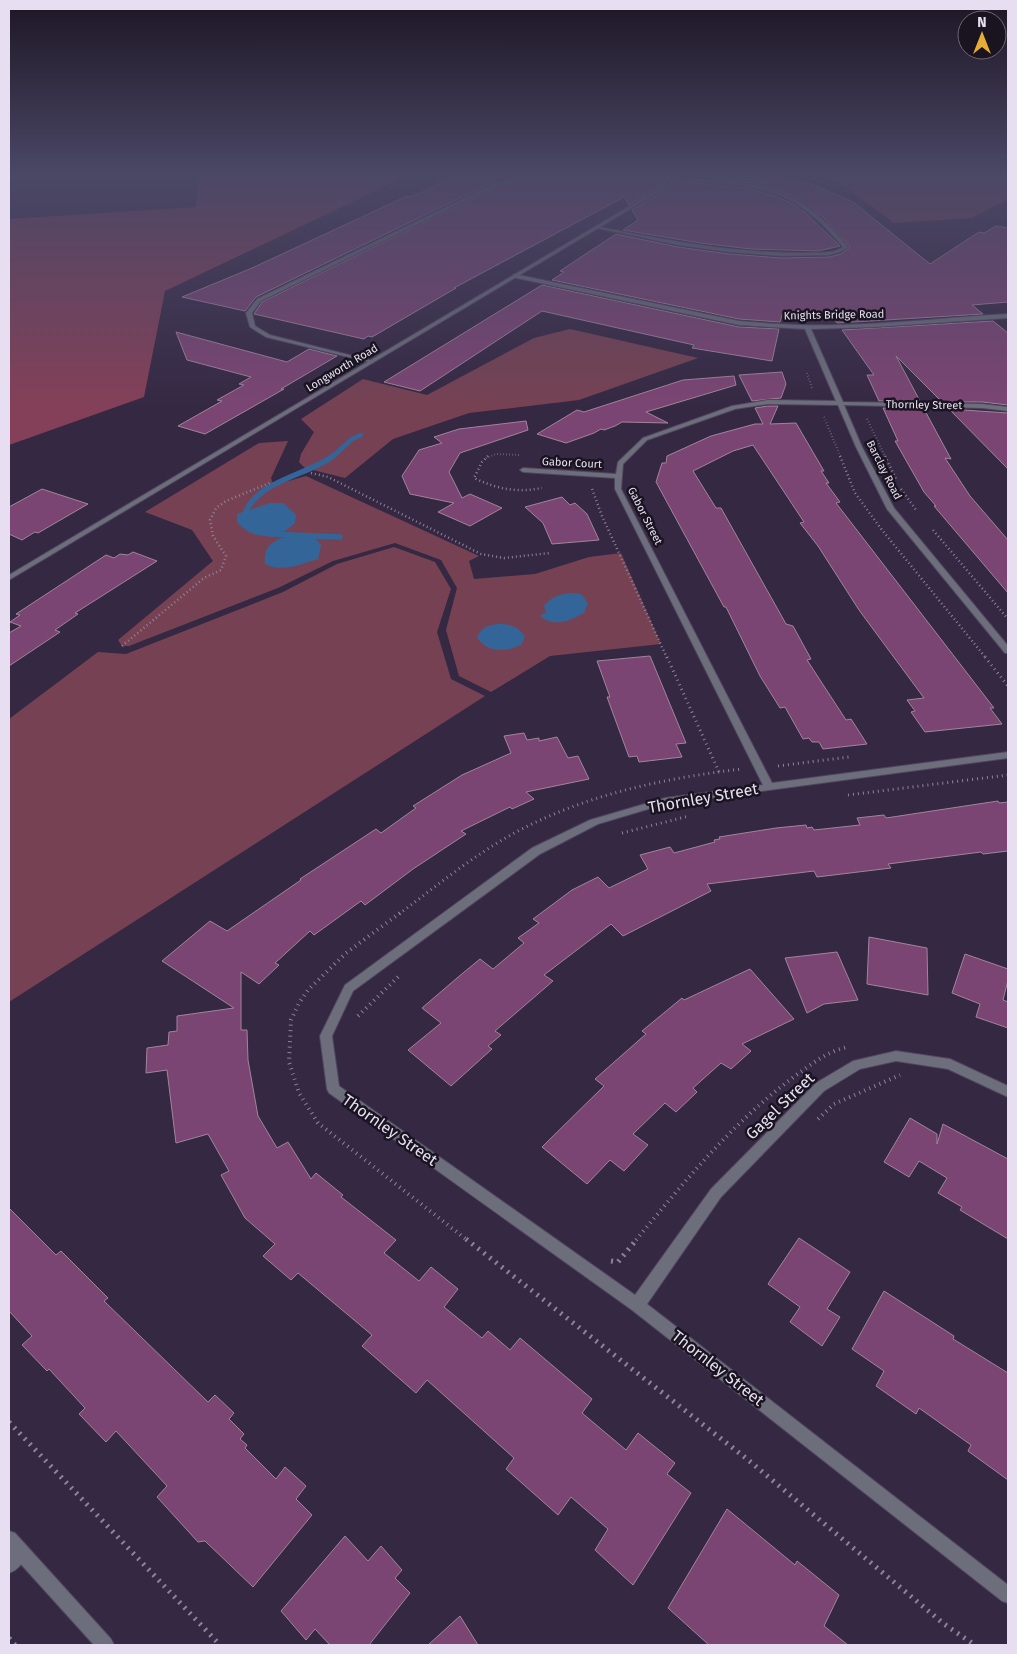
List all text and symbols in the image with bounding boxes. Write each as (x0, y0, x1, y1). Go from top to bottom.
north arrow (957, 10, 1007, 60)
text: N (977, 14, 987, 31)
street label: Knights Bridge Road (784, 308, 884, 322)
street label: Longworth Road (304, 342, 380, 394)
street label: Thornley Street (886, 398, 962, 412)
street label: Barclay Road (864, 438, 904, 502)
street label: Gabor Court (542, 455, 602, 471)
street label: Gabor Street (625, 485, 665, 547)
street label: Thornley Street (647, 779, 760, 817)
street label: Gagel Street (742, 1069, 818, 1143)
street label: Thornley Street (339, 1090, 441, 1170)
street label: Thornley Street (668, 1326, 768, 1410)

